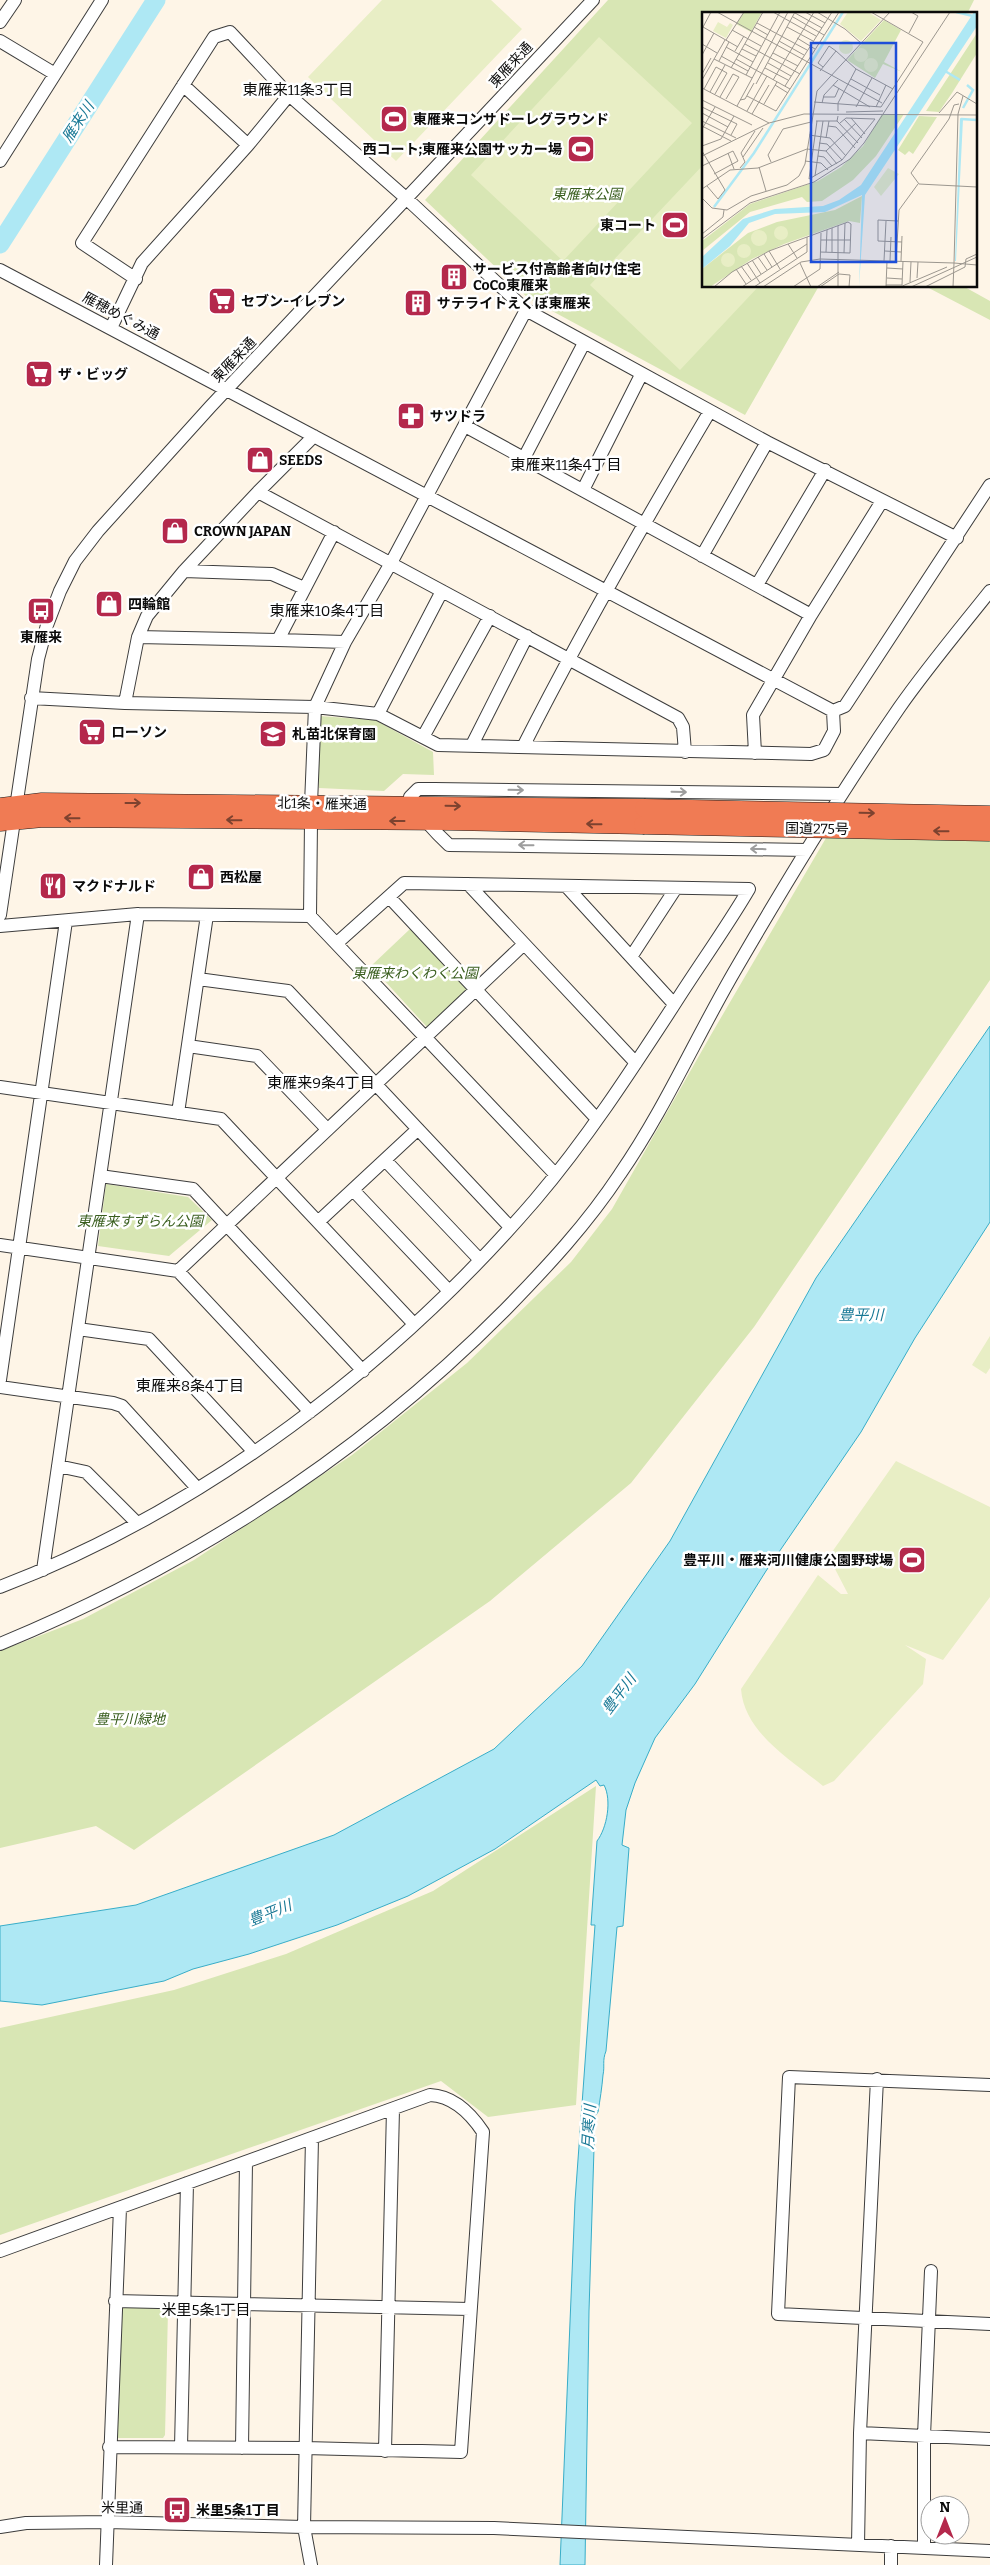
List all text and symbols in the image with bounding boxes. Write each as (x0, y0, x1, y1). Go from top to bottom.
inset map (702, 12, 978, 288)
street label: 東雁来通 (486, 39, 536, 91)
district label: 東雁来11条3丁目 (243, 81, 353, 99)
water label: 雁来川 (58, 97, 99, 146)
sports icon: 東雁来コンサドーレグラウンド (379, 104, 409, 134)
place label: 東雁来コンサドーレグラウンド (413, 111, 609, 128)
sports icon: 西コート;東雁来公園サッカー場 (566, 134, 596, 164)
place label: 西コート;東雁来公園サッカー場 (363, 141, 562, 158)
park label: 東雁来公園 (552, 186, 624, 203)
sports icon: 東コート (660, 210, 690, 240)
place label: 東コート (600, 217, 656, 234)
place label: サービス付高齢者向け住宅 CoCo東雁来 (473, 261, 641, 294)
building icon: サービス付高齢者向け住宅 CoCo東雁来 (439, 262, 469, 292)
supermarket icon: セブン-イレブン (207, 286, 237, 316)
building icon: サテライトえくぼ東雁来 (403, 288, 433, 318)
street label: 雁穂めぐみ通 (80, 289, 162, 343)
place label: セブン-イレブン (241, 293, 345, 310)
place label: サテライトえくぼ東雁来 (437, 295, 591, 312)
street label: 東雁来通 (208, 334, 260, 386)
supermarket icon: ザ・ビッグ (24, 359, 54, 389)
place label: ザ・ビッグ (58, 366, 128, 383)
pharmacy icon: サツドラ (396, 401, 426, 431)
place label: サツドラ (430, 408, 486, 425)
shop icon: SEEDS (245, 445, 275, 475)
place label: SEEDS (279, 452, 323, 469)
district label: 東雁来11条4丁目 (511, 456, 621, 474)
shop icon: CROWN JAPAN (160, 516, 190, 546)
place label: CROWN JAPAN (194, 523, 291, 540)
shop icon: 四輪館 (94, 589, 124, 619)
bus stop icon: 東雁来 (26, 596, 56, 626)
place label: 四輪館 (128, 596, 170, 613)
district label: 東雁来10条4丁目 (270, 602, 384, 620)
place label: 東雁来 (20, 629, 62, 646)
supermarket icon: ローソン (77, 717, 107, 747)
school or university icon: 札苗北保育園 (258, 719, 288, 749)
place label: ローソン (111, 724, 167, 741)
place label: 札苗北保育園 (292, 726, 376, 743)
one-way arrow (508, 785, 524, 795)
one-way arrow (670, 787, 687, 797)
street label: 北1条・雁来通 (277, 795, 367, 813)
one-way arrow (125, 798, 141, 808)
one-way arrow (445, 801, 461, 811)
one-way arrow (859, 808, 875, 817)
one-way arrow (64, 814, 80, 823)
one-way arrow (227, 815, 243, 825)
one-way arrow (389, 816, 406, 826)
one-way arrow (587, 819, 603, 829)
street label: 国道275号 (785, 820, 849, 838)
one-way arrow (934, 826, 950, 836)
one-way arrow (518, 841, 534, 850)
one-way arrow (751, 844, 767, 854)
shop icon: 西松屋 (186, 862, 216, 892)
place label: 西松屋 (220, 869, 262, 886)
restaurant icon: マクドナルド (38, 871, 68, 901)
place label: マクドナルド (72, 878, 156, 895)
park label: 東雁来わくわく公園 (352, 965, 480, 982)
district label: 東雁来9条4丁目 (267, 1074, 375, 1092)
park label: 東雁来すずらん公園 (77, 1213, 205, 1230)
water label: 豊平川 (838, 1306, 885, 1324)
district label: 東雁来8条4丁目 (136, 1377, 244, 1395)
sports icon: 豊平川・雁来河川健康公園野球場 (897, 1545, 927, 1575)
place label: 豊平川・雁来河川健康公園野球場 (683, 1552, 893, 1569)
water label: 豊平川 (598, 1669, 641, 1717)
park label: 豊平川緑地 (95, 1711, 167, 1728)
water label: 豊平川 (246, 1895, 296, 1930)
water label: 月寒川 (579, 2102, 599, 2150)
district label: 米里5条1丁目 (161, 2301, 251, 2319)
bus stop icon: 米里5条1丁目 (162, 2495, 192, 2525)
north arrow (920, 2495, 970, 2545)
street label: 米里通 (101, 2499, 143, 2517)
text: N (940, 2499, 951, 2516)
place label: 米里5条1丁目 (196, 2502, 280, 2519)

